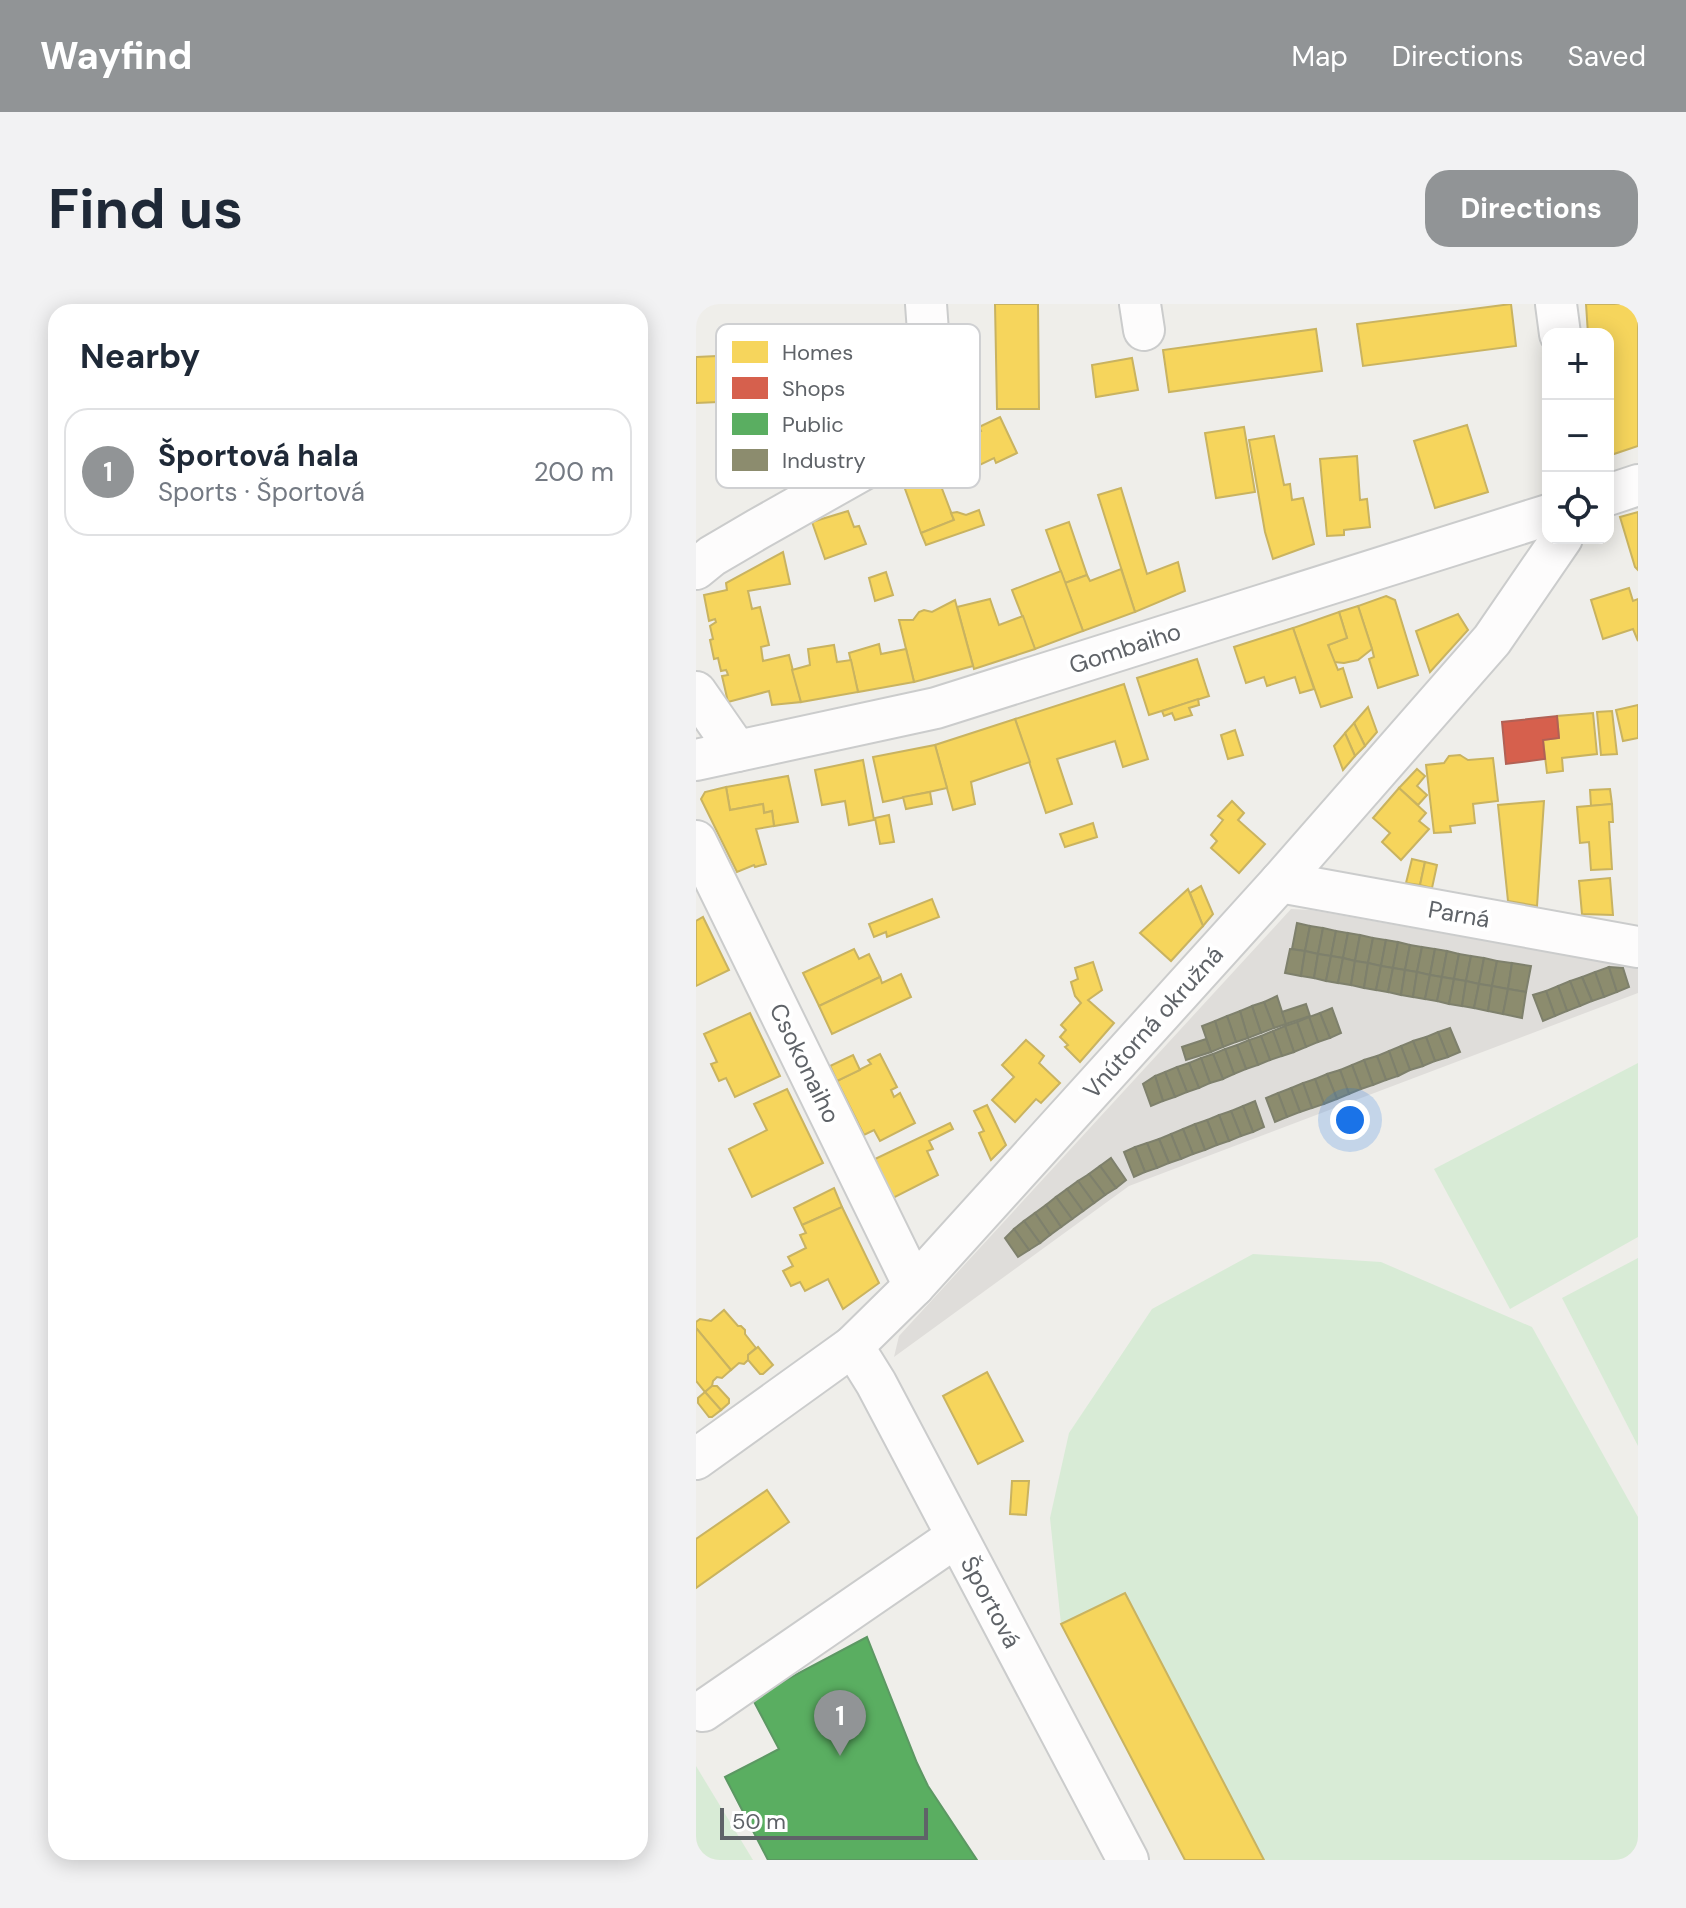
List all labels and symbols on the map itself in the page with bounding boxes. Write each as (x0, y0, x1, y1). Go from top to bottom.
legend (716, 324, 980, 488)
text: Homes (782, 338, 853, 367)
text: Shops (782, 374, 845, 403)
text: Public (782, 410, 844, 439)
text: Industry (782, 446, 866, 475)
street label: Gombaiho (1065, 615, 1185, 681)
street label: Parná (1426, 893, 1492, 935)
street label: Vnútorná okružná (1076, 939, 1230, 1105)
street label: Csokonaiho (763, 998, 847, 1128)
your location (1330, 1100, 1370, 1140)
street label: Športová (954, 1551, 1028, 1653)
pin: 1 (814, 1690, 866, 1756)
scale bar (720, 1804, 928, 1840)

